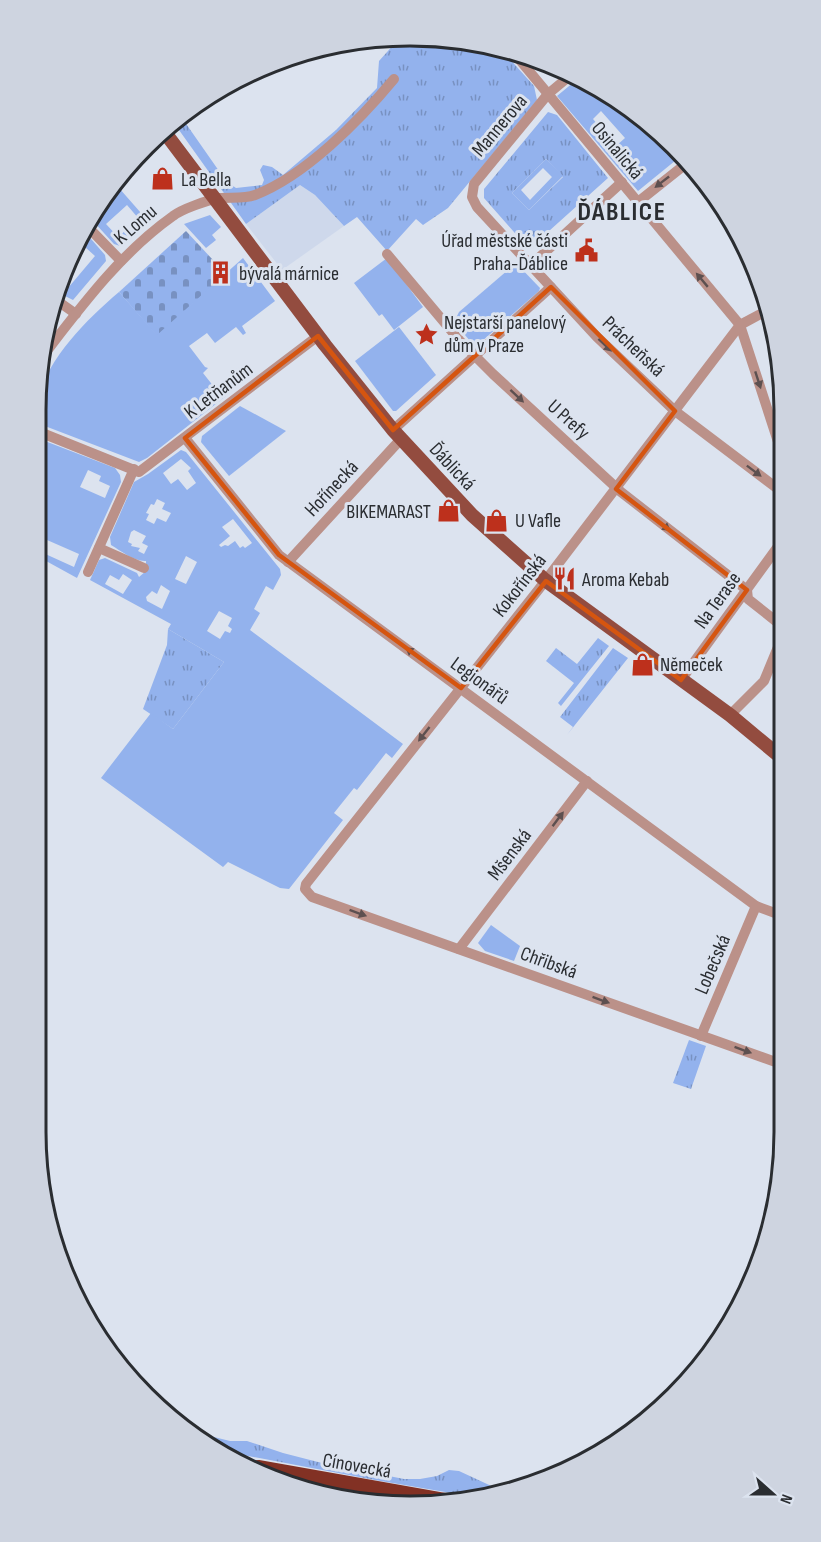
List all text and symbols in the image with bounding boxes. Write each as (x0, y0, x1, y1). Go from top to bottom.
street label: Mannerova (467, 90, 533, 161)
street label: Osinalická (586, 117, 648, 184)
shop icon: La Bella (150, 166, 176, 192)
place label: La Bella (181, 168, 231, 192)
one-way arrow (655, 176, 670, 188)
district label: ĎÁBLICE (578, 197, 666, 228)
street label: K Lomu (109, 200, 162, 250)
place label: Úřad městské části Praha-Ďáblice (441, 229, 568, 276)
public building icon: Úřad městské části Praha-Ďáblice (573, 238, 599, 264)
building icon: bývalá márnice (208, 260, 234, 286)
place label: bývalá márnice (239, 262, 339, 286)
one-way arrow (696, 272, 709, 288)
place label: Nejstarší panelový dům v Praze (444, 311, 566, 358)
street label: Prácheňská (597, 311, 669, 382)
place icon: Nejstarší panelový dům v Praze (413, 321, 439, 347)
one-way arrow (598, 337, 612, 351)
street label: K Letňanům (180, 357, 258, 424)
one-way arrow (754, 371, 764, 389)
one-way arrow (509, 389, 524, 402)
street label: U Prefy (542, 395, 595, 445)
street label: Ďáblická (424, 438, 480, 496)
street label: Hořínecká (300, 456, 364, 522)
one-way arrow (746, 464, 761, 476)
shop icon: BIKEMARAST (436, 498, 462, 524)
place label: BIKEMARAST (346, 500, 431, 524)
shop icon: U Vafle (484, 507, 510, 533)
place label: U Vafle (515, 509, 561, 533)
one-way arrow (655, 518, 671, 531)
street label: Kokořínská (488, 549, 552, 622)
restaurant icon: Aroma Kebab (551, 566, 577, 592)
place label: Aroma Kebab (581, 568, 669, 592)
street label: Na Terase (689, 568, 746, 634)
one-way arrow (406, 648, 421, 660)
shop icon: Němeček (629, 651, 655, 677)
street label: Legionářů (446, 652, 513, 710)
place label: Němeček (660, 653, 723, 677)
one-way arrow (418, 726, 431, 742)
one-way arrow (552, 811, 565, 827)
street label: Mšenská (483, 824, 537, 885)
one-way arrow (349, 908, 367, 918)
street label: Lobečská (690, 931, 736, 998)
street label: Chřibská (517, 942, 580, 984)
one-way arrow (592, 995, 610, 1005)
one-way arrow (734, 1046, 752, 1056)
street label: Cínovecká (321, 1448, 393, 1484)
north arrow (743, 1464, 803, 1524)
text: N (775, 1491, 796, 1506)

